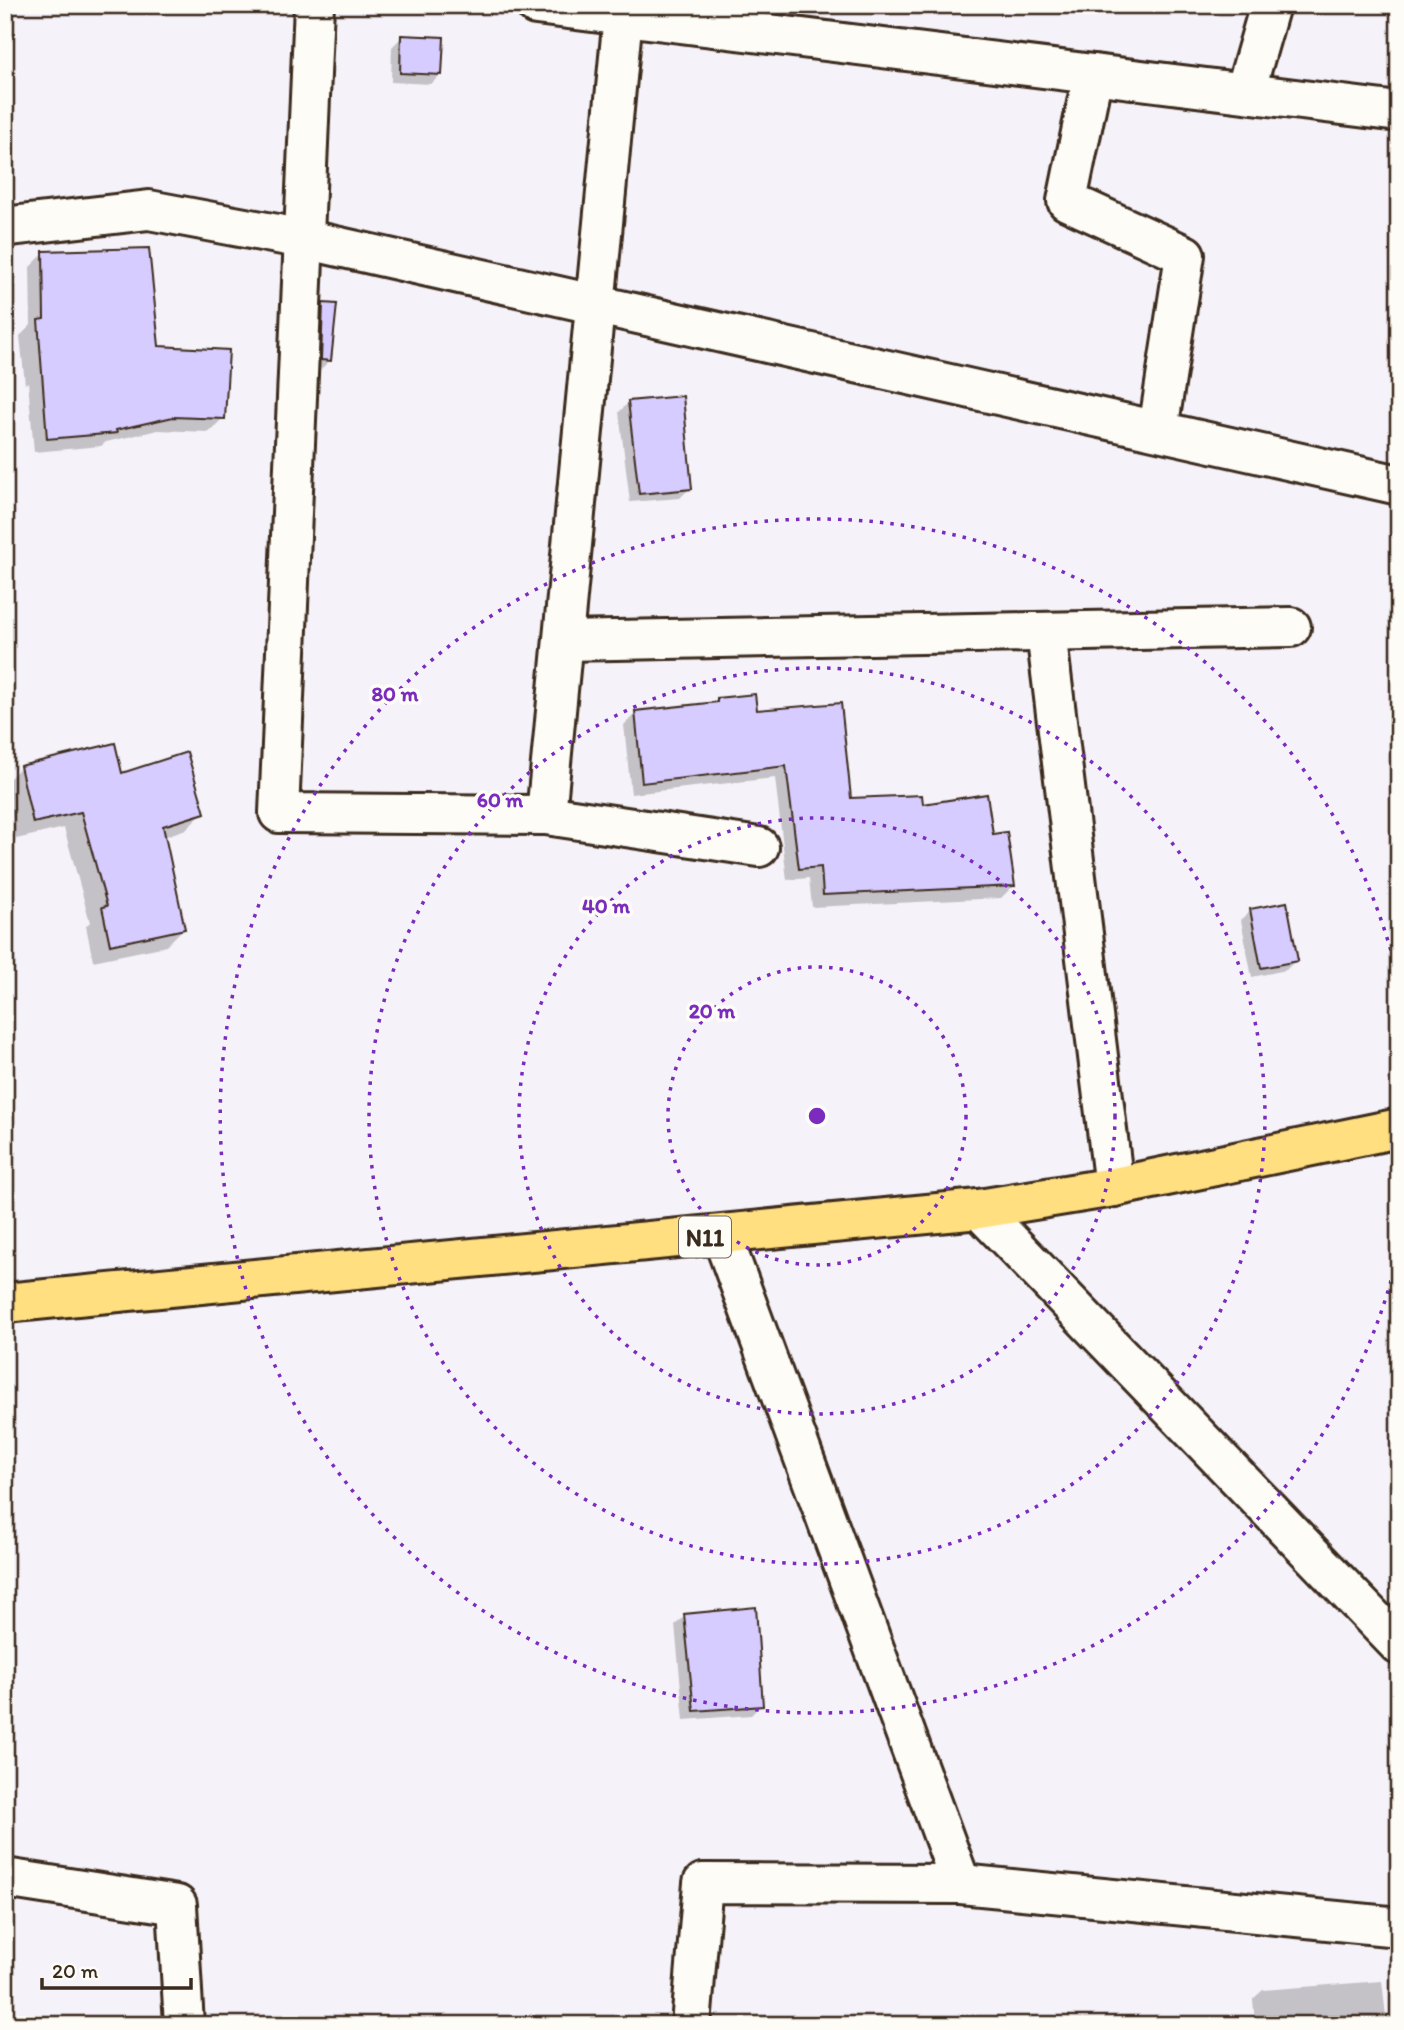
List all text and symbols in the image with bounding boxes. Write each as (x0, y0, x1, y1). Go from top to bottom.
text: 80 m (372, 681, 419, 706)
text: 60 m (477, 787, 524, 812)
text: 40 m (582, 893, 630, 918)
text: 20 m (689, 998, 736, 1023)
centre of rings (805, 1104, 829, 1128)
road number: N11 (679, 1217, 731, 1258)
scale bar (42, 1946, 191, 1990)
text: 20 m (52, 1958, 99, 1983)

